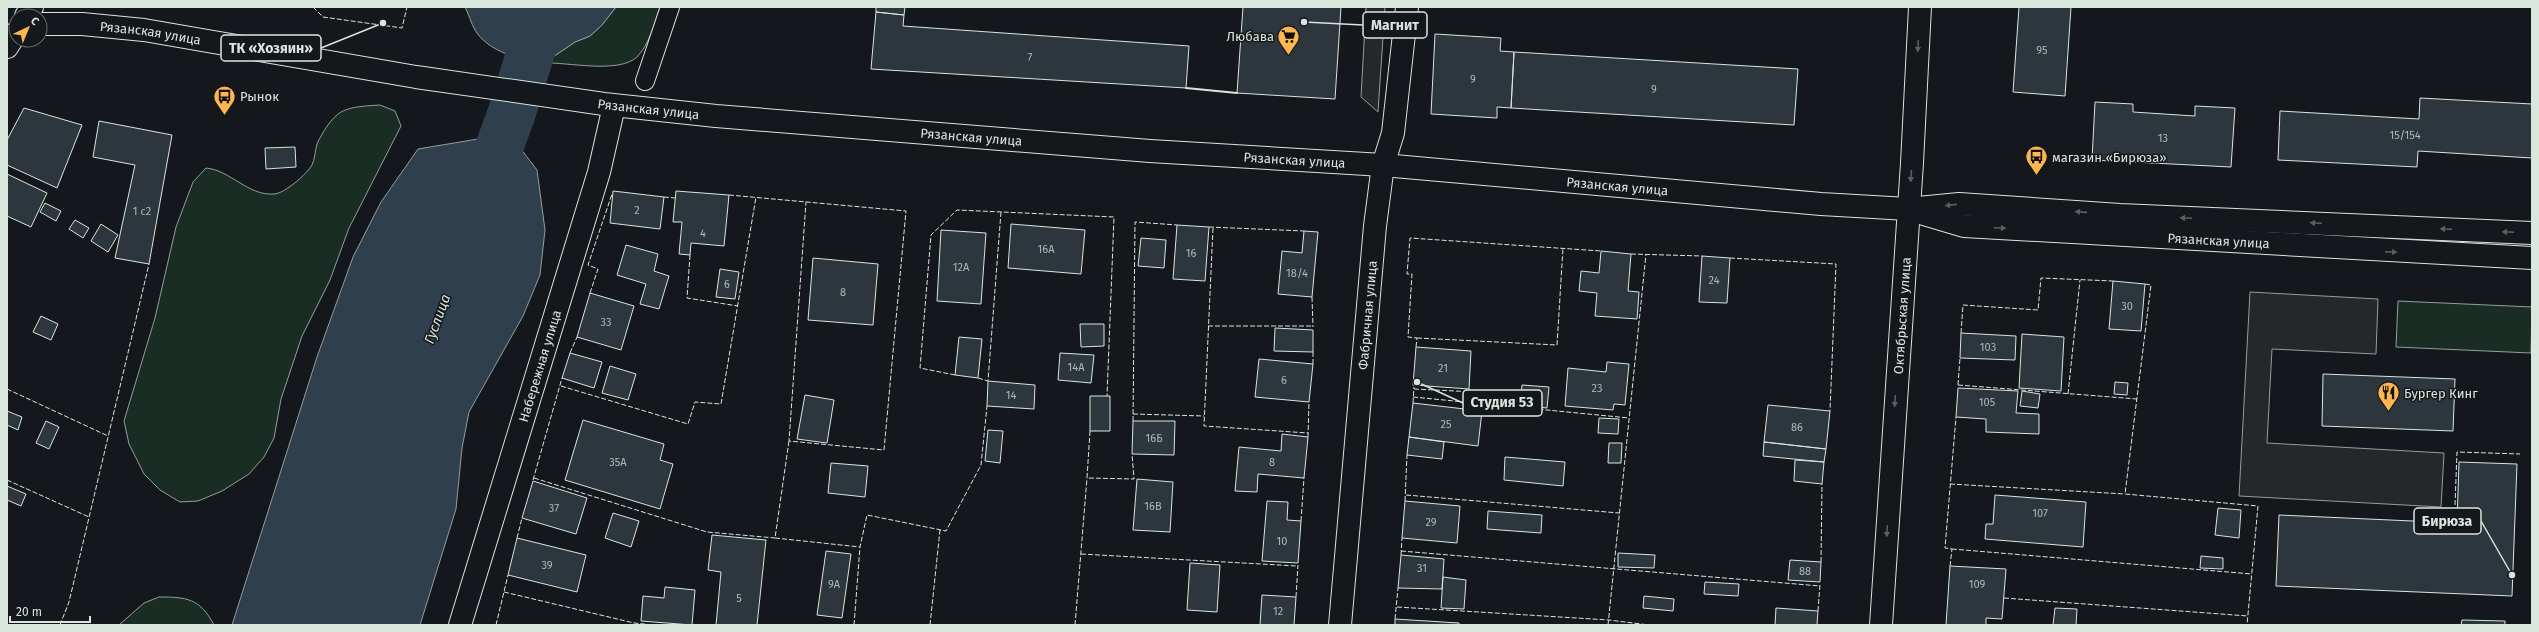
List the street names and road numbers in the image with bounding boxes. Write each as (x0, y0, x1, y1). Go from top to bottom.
street label: Рязанская улица (99, 19, 202, 48)
street label: Рязанская улица (597, 96, 700, 122)
street label: Рязанская улица (920, 126, 1023, 149)
street label: Рязанская улица (1243, 150, 1346, 171)
street label: Рязанская улица (1566, 174, 1669, 198)
street label: Рязанская улица (2167, 230, 2270, 251)
street label: Октябрьская улица (1891, 257, 1914, 375)
street label: Фабричная улица (1355, 260, 1380, 370)
street label: Набережная улица (516, 308, 564, 424)

